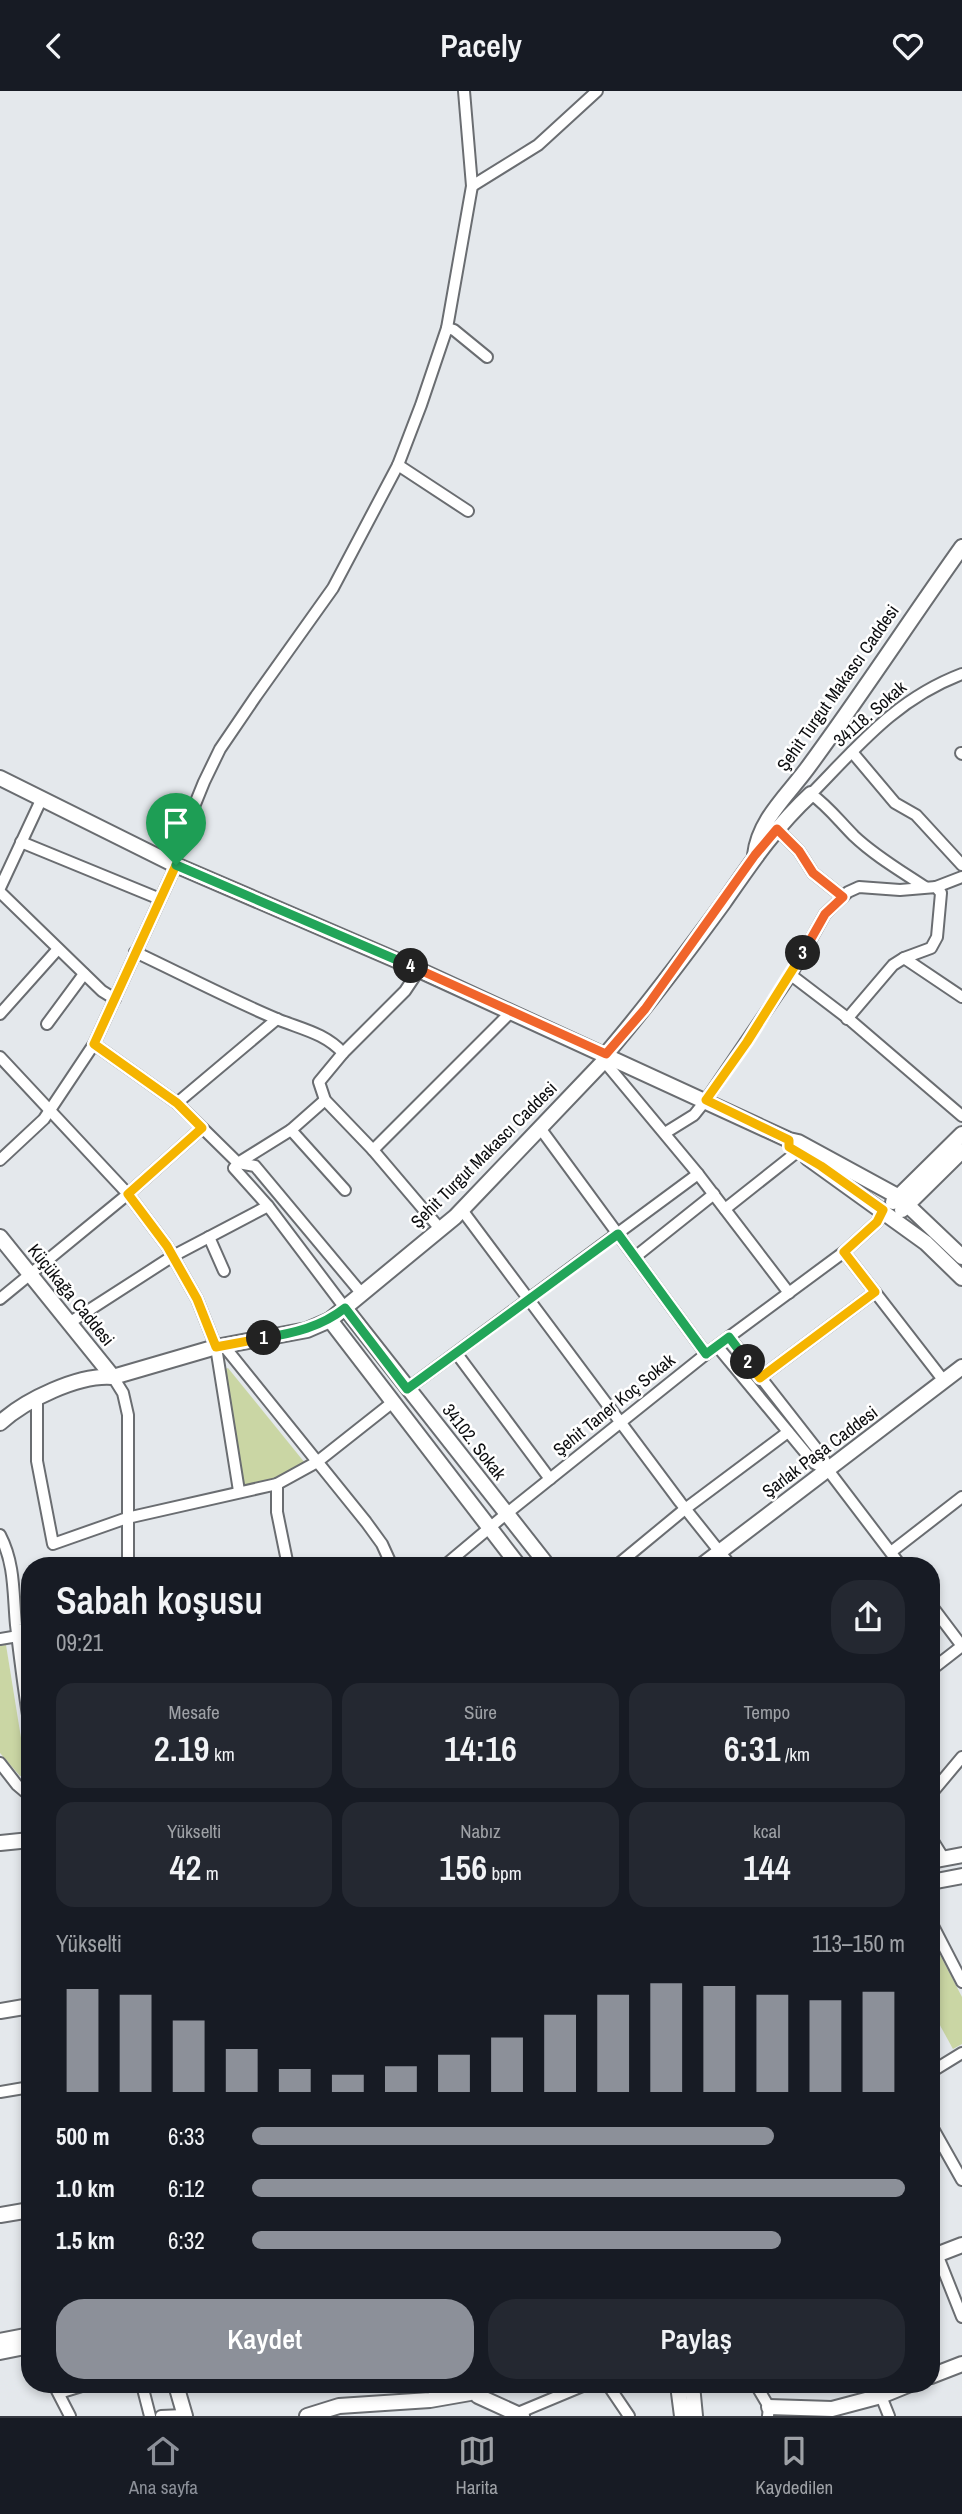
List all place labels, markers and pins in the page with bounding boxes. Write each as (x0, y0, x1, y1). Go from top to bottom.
pin (146, 793, 206, 865)
pin: 3 (786, 935, 820, 971)
pin: 4 (394, 949, 428, 983)
pin: 1 (246, 1321, 282, 1355)
pin: 2 (730, 1345, 766, 1379)

